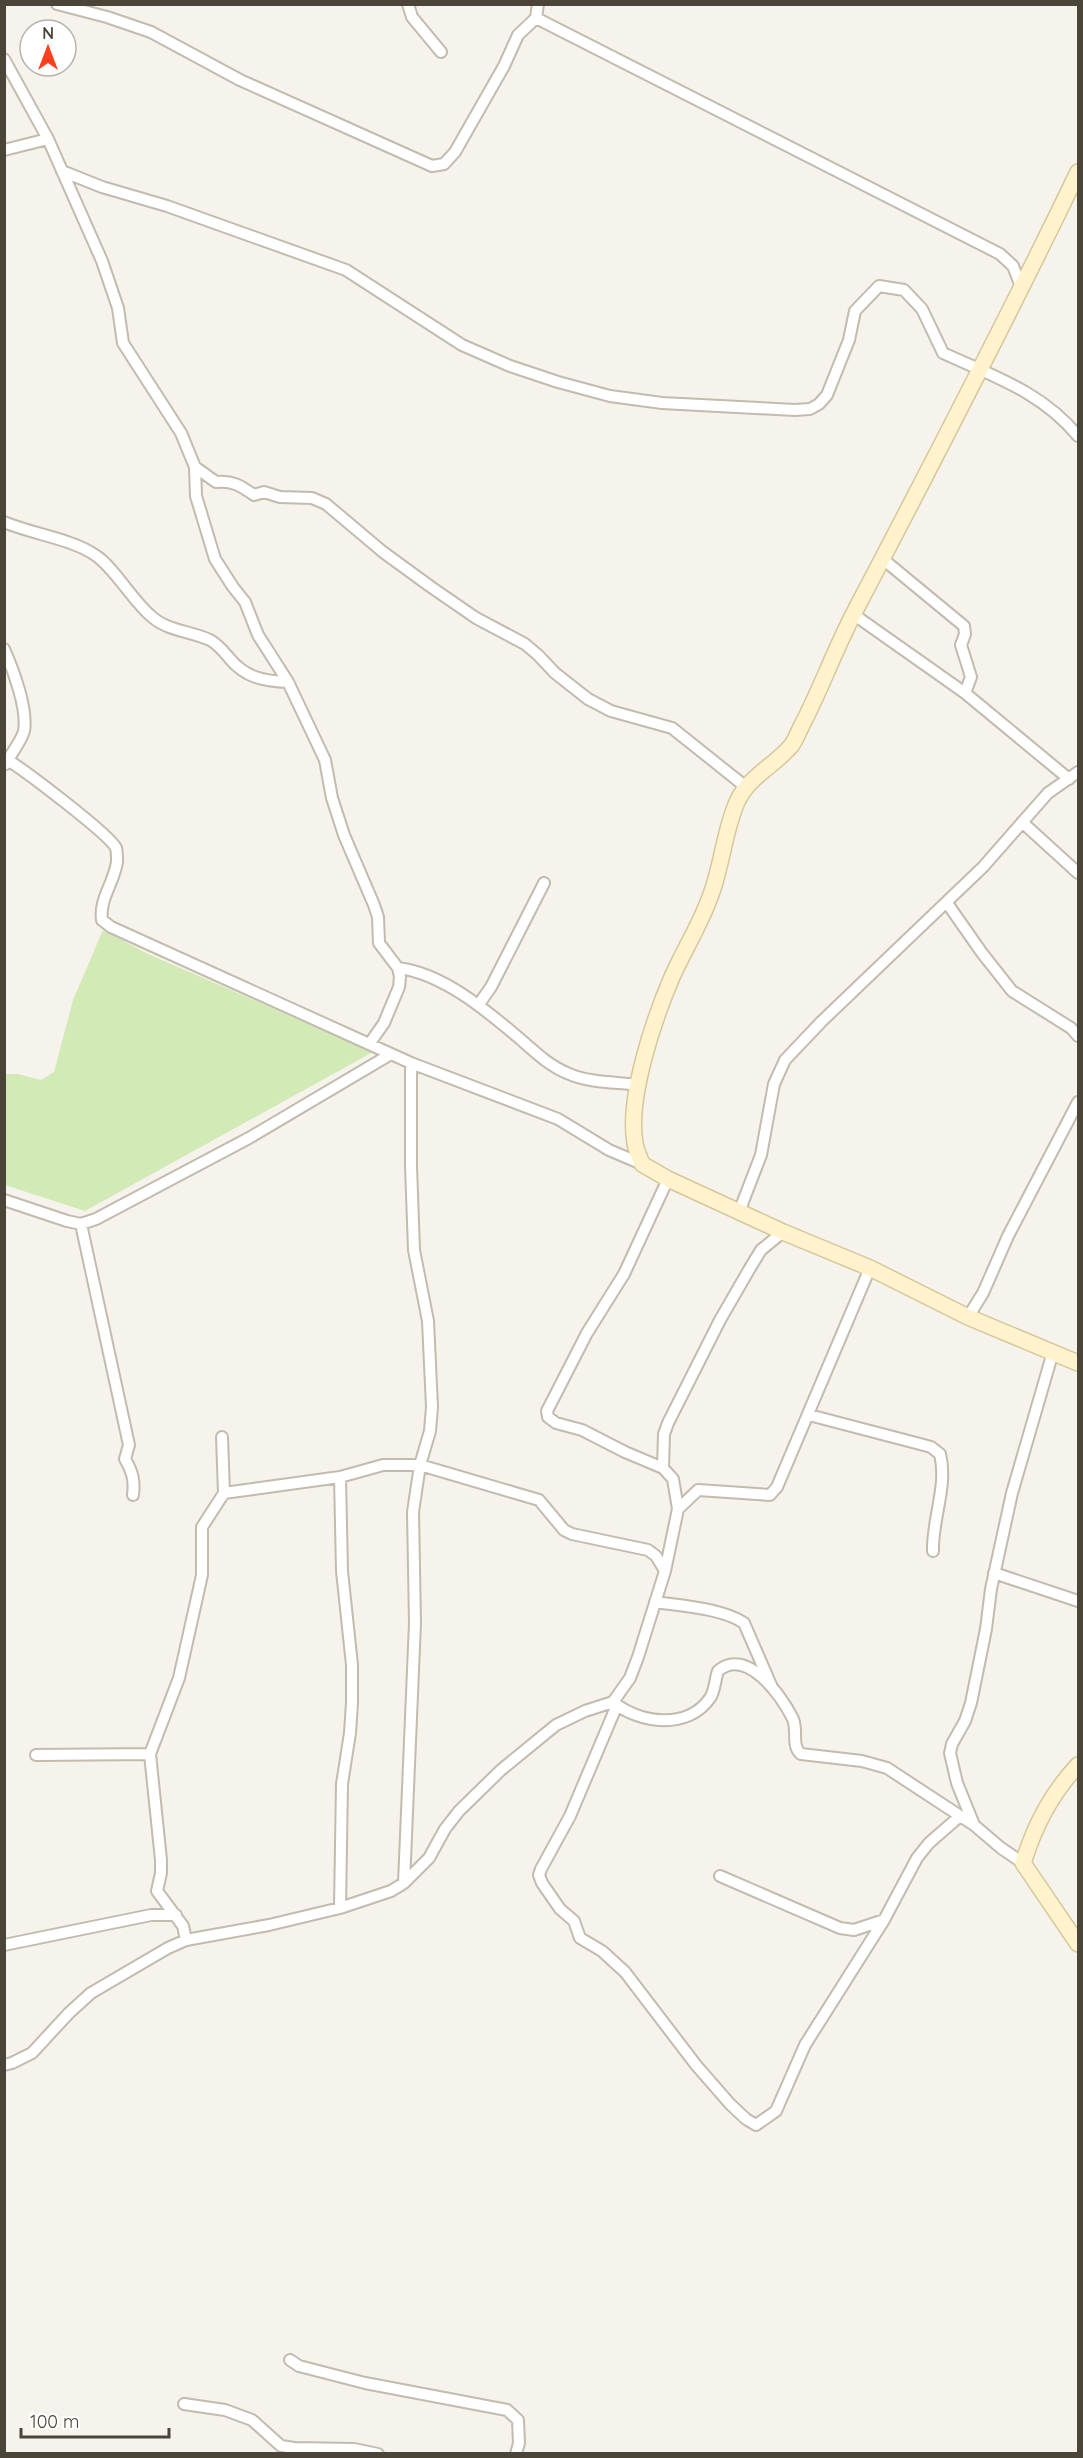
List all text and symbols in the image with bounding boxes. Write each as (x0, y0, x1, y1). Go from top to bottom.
north arrow (18, 18, 78, 78)
text: N (42, 23, 54, 43)
scale bar (21, 2401, 170, 2439)
text: 100 m (30, 2410, 79, 2433)

